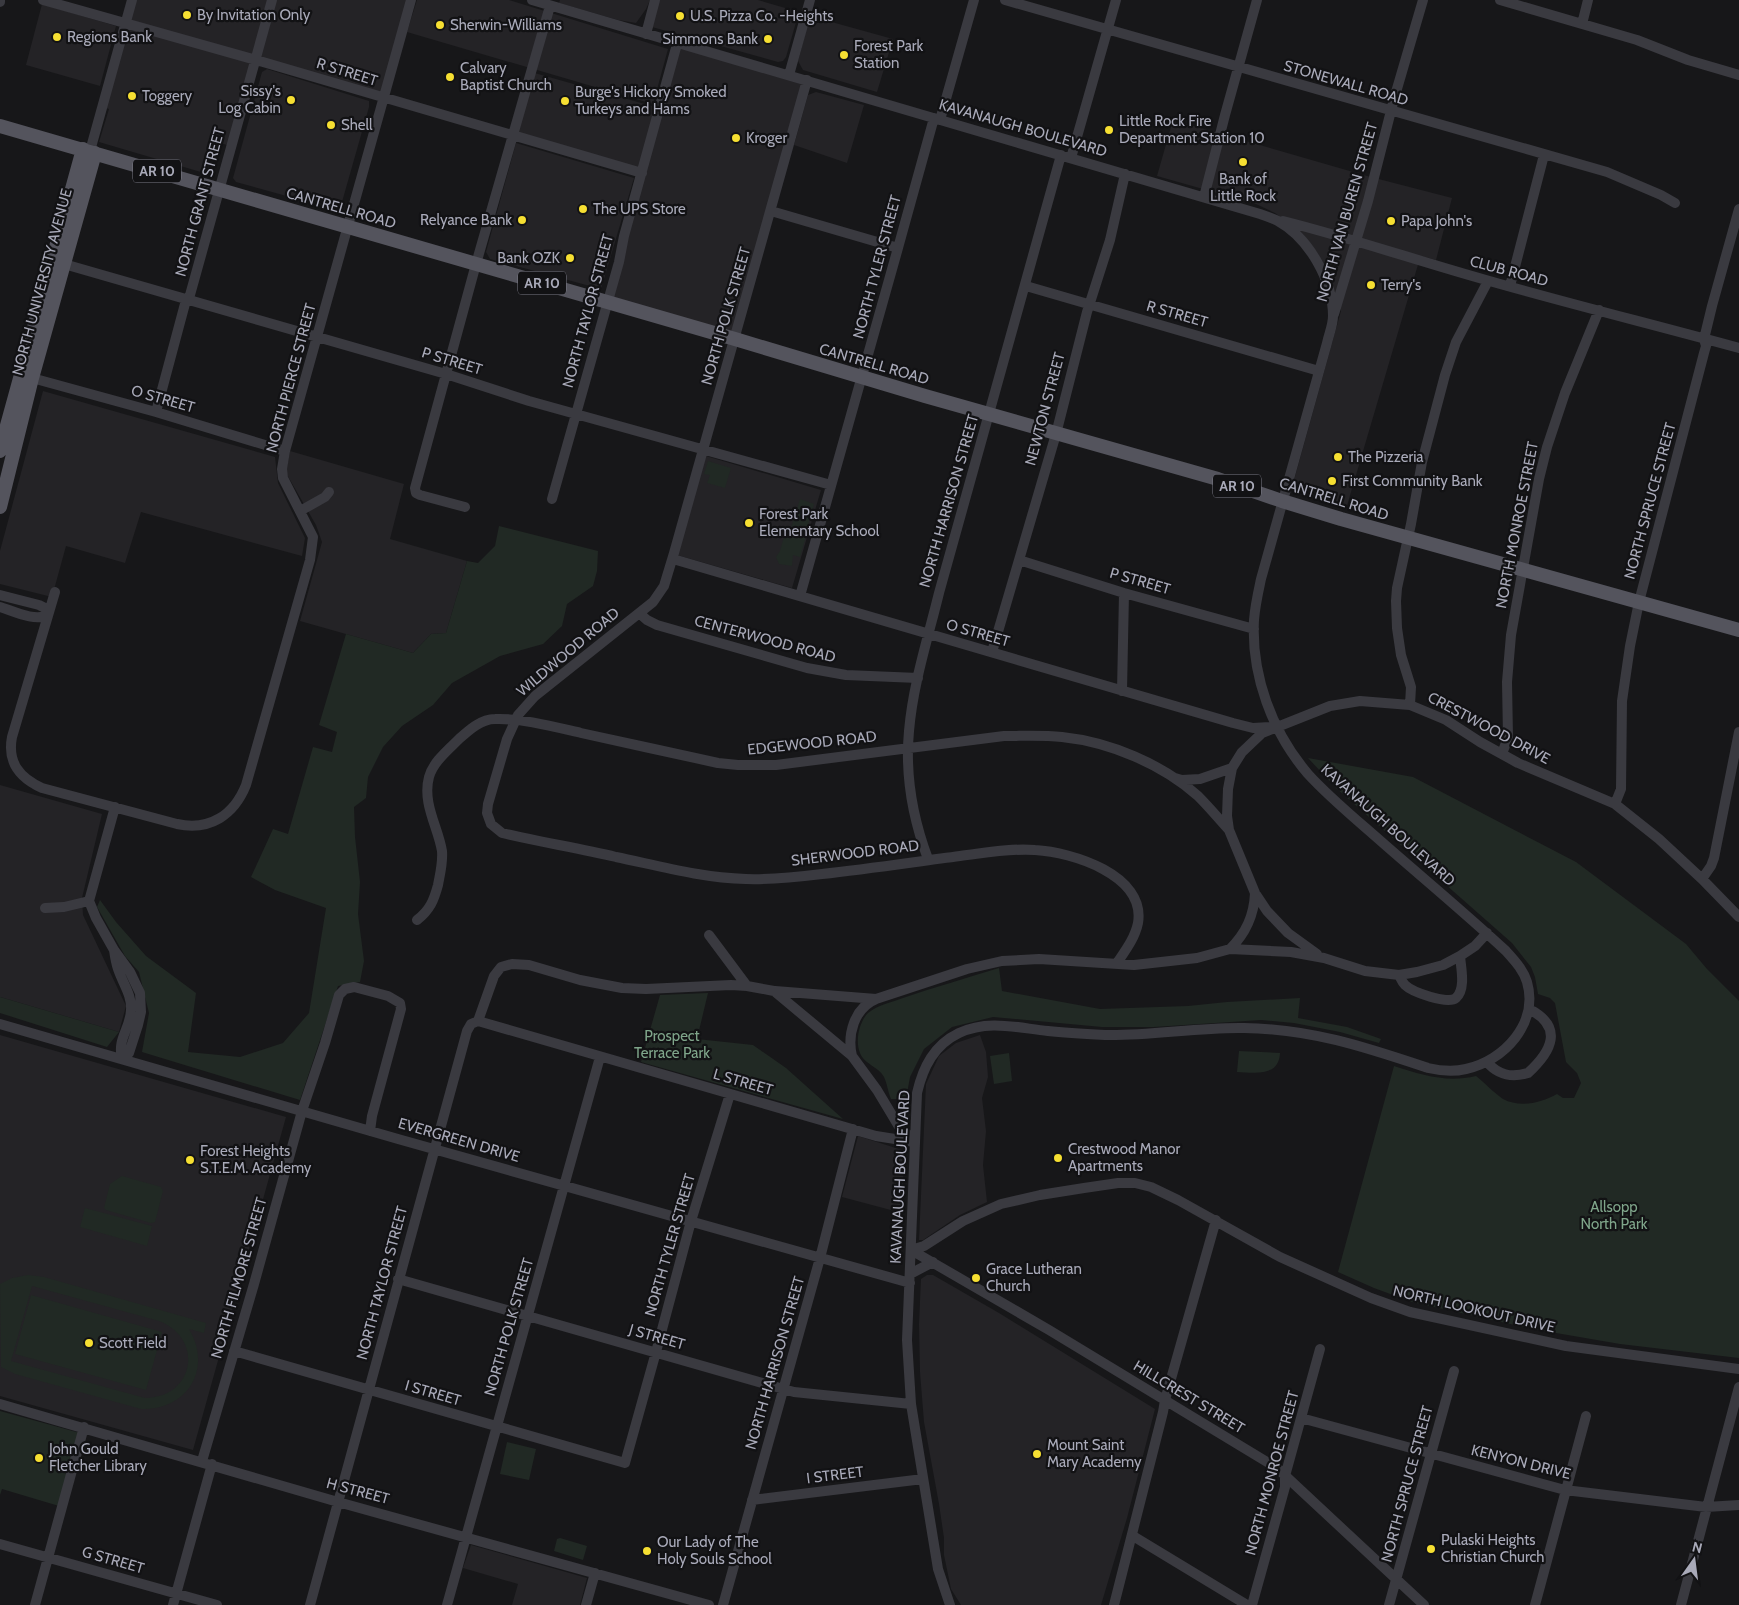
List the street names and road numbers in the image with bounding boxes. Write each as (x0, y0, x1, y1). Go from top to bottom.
street label: R STREET (314, 54, 380, 90)
street label: STONEWALL ROAD (1282, 57, 1410, 109)
street label: KAVANAUGH BOULEVARD (937, 95, 1109, 161)
street label: NORTH VAN BUREN STREET (1313, 120, 1381, 304)
street label: NORTH GRANT STREET (171, 125, 229, 279)
road number: AR 10 (133, 160, 181, 182)
street label: CANTRELL ROAD (284, 184, 398, 232)
street label: NORTH UNIVERSITY AVENUE (8, 187, 76, 377)
street label: NORTH TYLER STREET (849, 193, 905, 341)
street label: NORTH TAYLOR STREET (559, 232, 617, 390)
street label: NORTH POLK STREET (698, 245, 754, 387)
street label: CLUB ROAD (1468, 252, 1550, 290)
road number: AR 10 (518, 272, 566, 294)
street label: R STREET (1144, 297, 1210, 331)
street label: NORTH PIERCE STREET (262, 301, 320, 455)
street label: CANTRELL ROAD (817, 340, 931, 388)
street label: P STREET (420, 343, 484, 379)
street label: NEWTON STREET (1021, 350, 1069, 468)
street label: O STREET (129, 381, 197, 417)
street label: NORTH HARRISON STREET (916, 412, 982, 590)
street label: NORTH SPRUCE STREET (1620, 421, 1680, 581)
street label: NORTH MONROE STREET (1492, 440, 1542, 610)
road number: AR 10 (1213, 474, 1261, 498)
street label: CANTRELL ROAD (1277, 474, 1391, 524)
street label: P STREET (1108, 564, 1172, 598)
street label: WILDWOOD ROAD (513, 604, 623, 700)
street label: CENTERWOOD ROAD (692, 611, 838, 667)
street label: O STREET (944, 615, 1012, 651)
street label: CRESTWOOD DRIVE (1425, 688, 1553, 768)
street label: EDGEWOOD ROAD (747, 727, 877, 759)
street label: KAVANAUGH BOULEVARD (1317, 760, 1459, 890)
street label: SHERWOOD ROAD (790, 836, 920, 870)
street label: L STREET (711, 1065, 775, 1099)
street label: KAVANAUGH BOULEVARD (886, 1090, 914, 1264)
street label: EVERGREEN DRIVE (396, 1114, 522, 1166)
street label: NORTH TYLER STREET (641, 1171, 699, 1319)
street label: NORTH FILMORE STREET (207, 1195, 271, 1361)
street label: NORTH TAYLOR STREET (353, 1204, 411, 1362)
street label: NORTH POLK STREET (481, 1256, 537, 1398)
street label: NORTH HARRISON STREET (742, 1274, 808, 1452)
street label: NORTH LOOKOUT DRIVE (1391, 1282, 1557, 1336)
street label: J STREET (626, 1320, 687, 1354)
street label: HILLCREST STREET (1130, 1357, 1248, 1437)
street label: I STREET (403, 1376, 463, 1410)
street label: NORTH MONROE STREET (1241, 1389, 1303, 1557)
street label: NORTH SPRUCE STREET (1377, 1404, 1437, 1564)
street label: KENYON DRIVE (1469, 1441, 1573, 1483)
street label: I STREET (805, 1463, 865, 1487)
street label: H STREET (325, 1474, 391, 1508)
street label: G STREET (80, 1543, 146, 1577)

